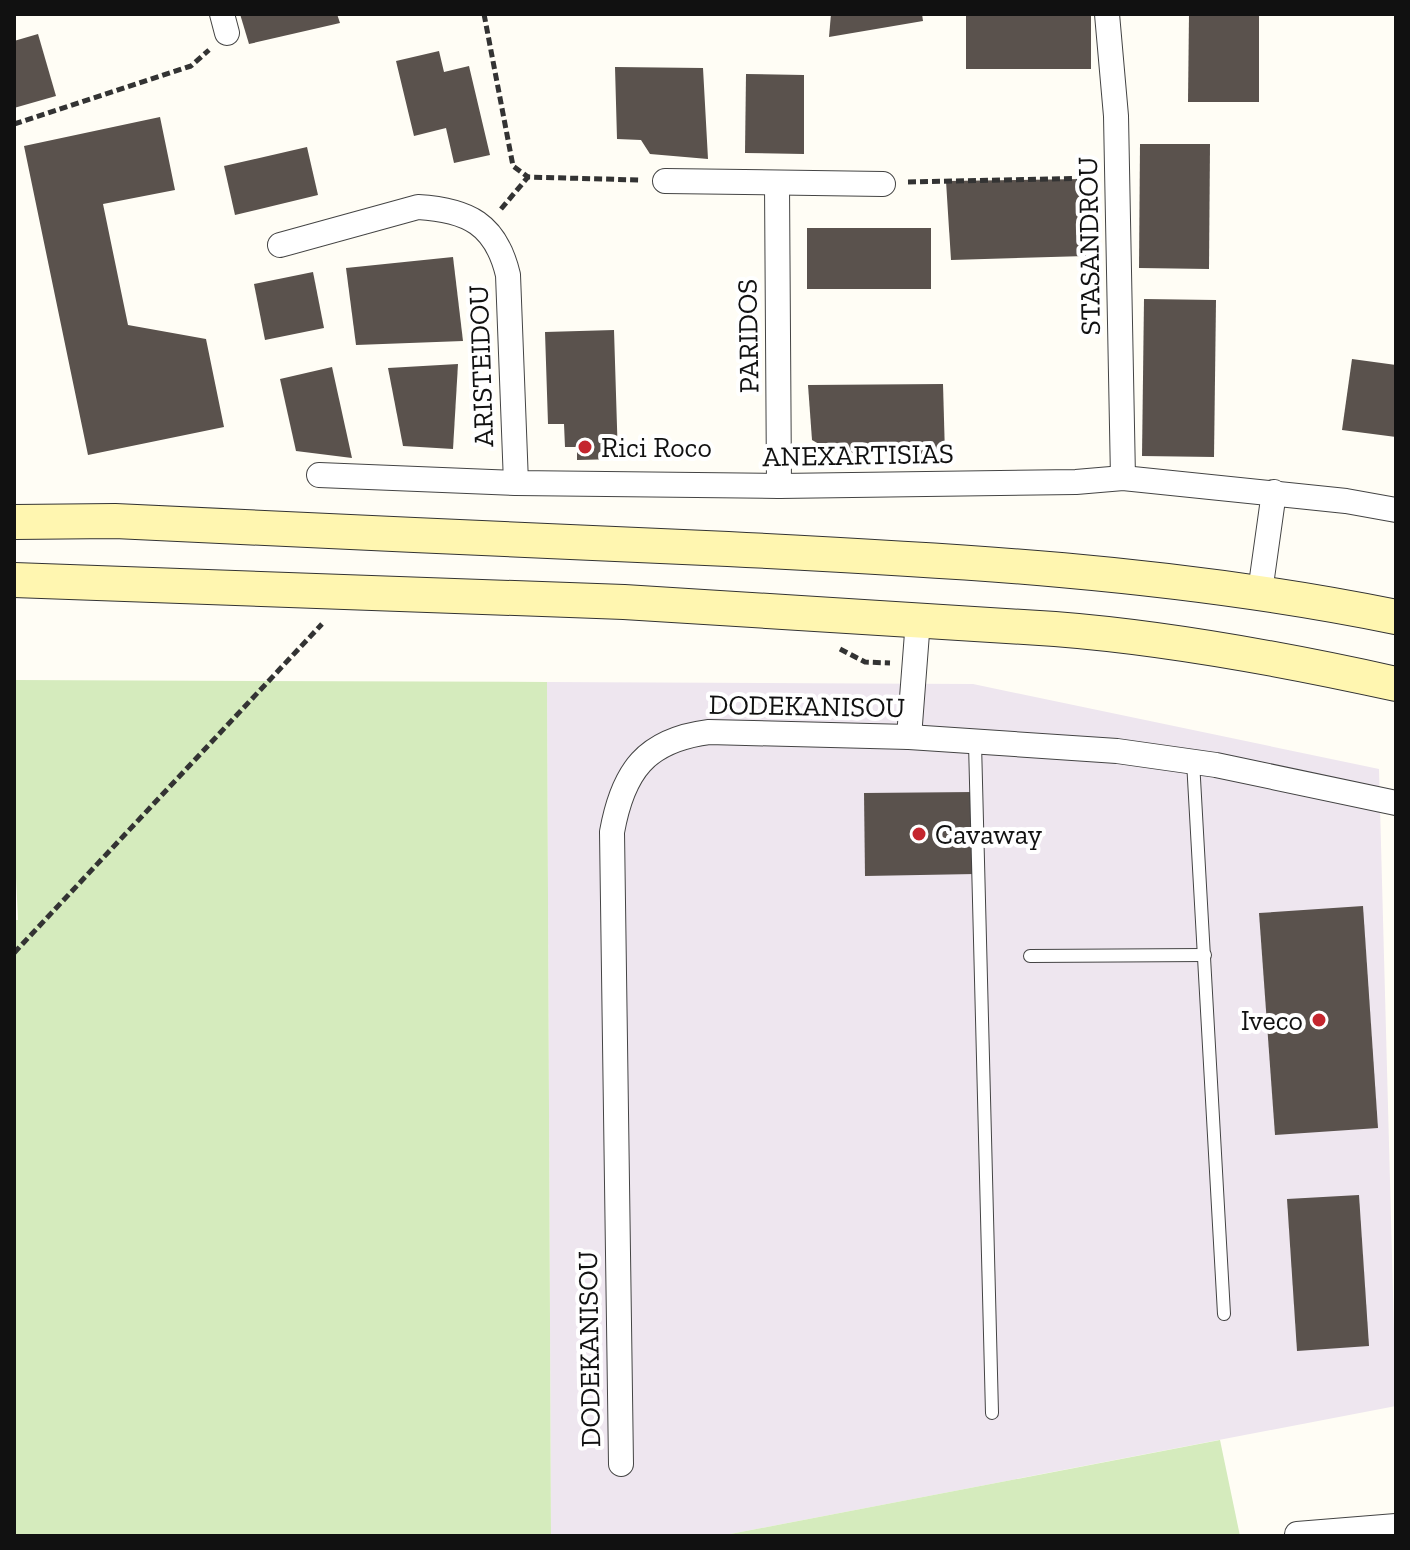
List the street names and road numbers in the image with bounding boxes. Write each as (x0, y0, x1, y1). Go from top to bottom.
street label: STASANDROU (1071, 156, 1107, 336)
street label: PARIDOS (731, 279, 765, 393)
street label: ARISTEIDOU (462, 284, 500, 448)
street label: ANEXARTISIAS (762, 437, 954, 473)
street label: DODEKANISOU (708, 688, 906, 724)
street label: DODEKANISOU (571, 1250, 607, 1448)

